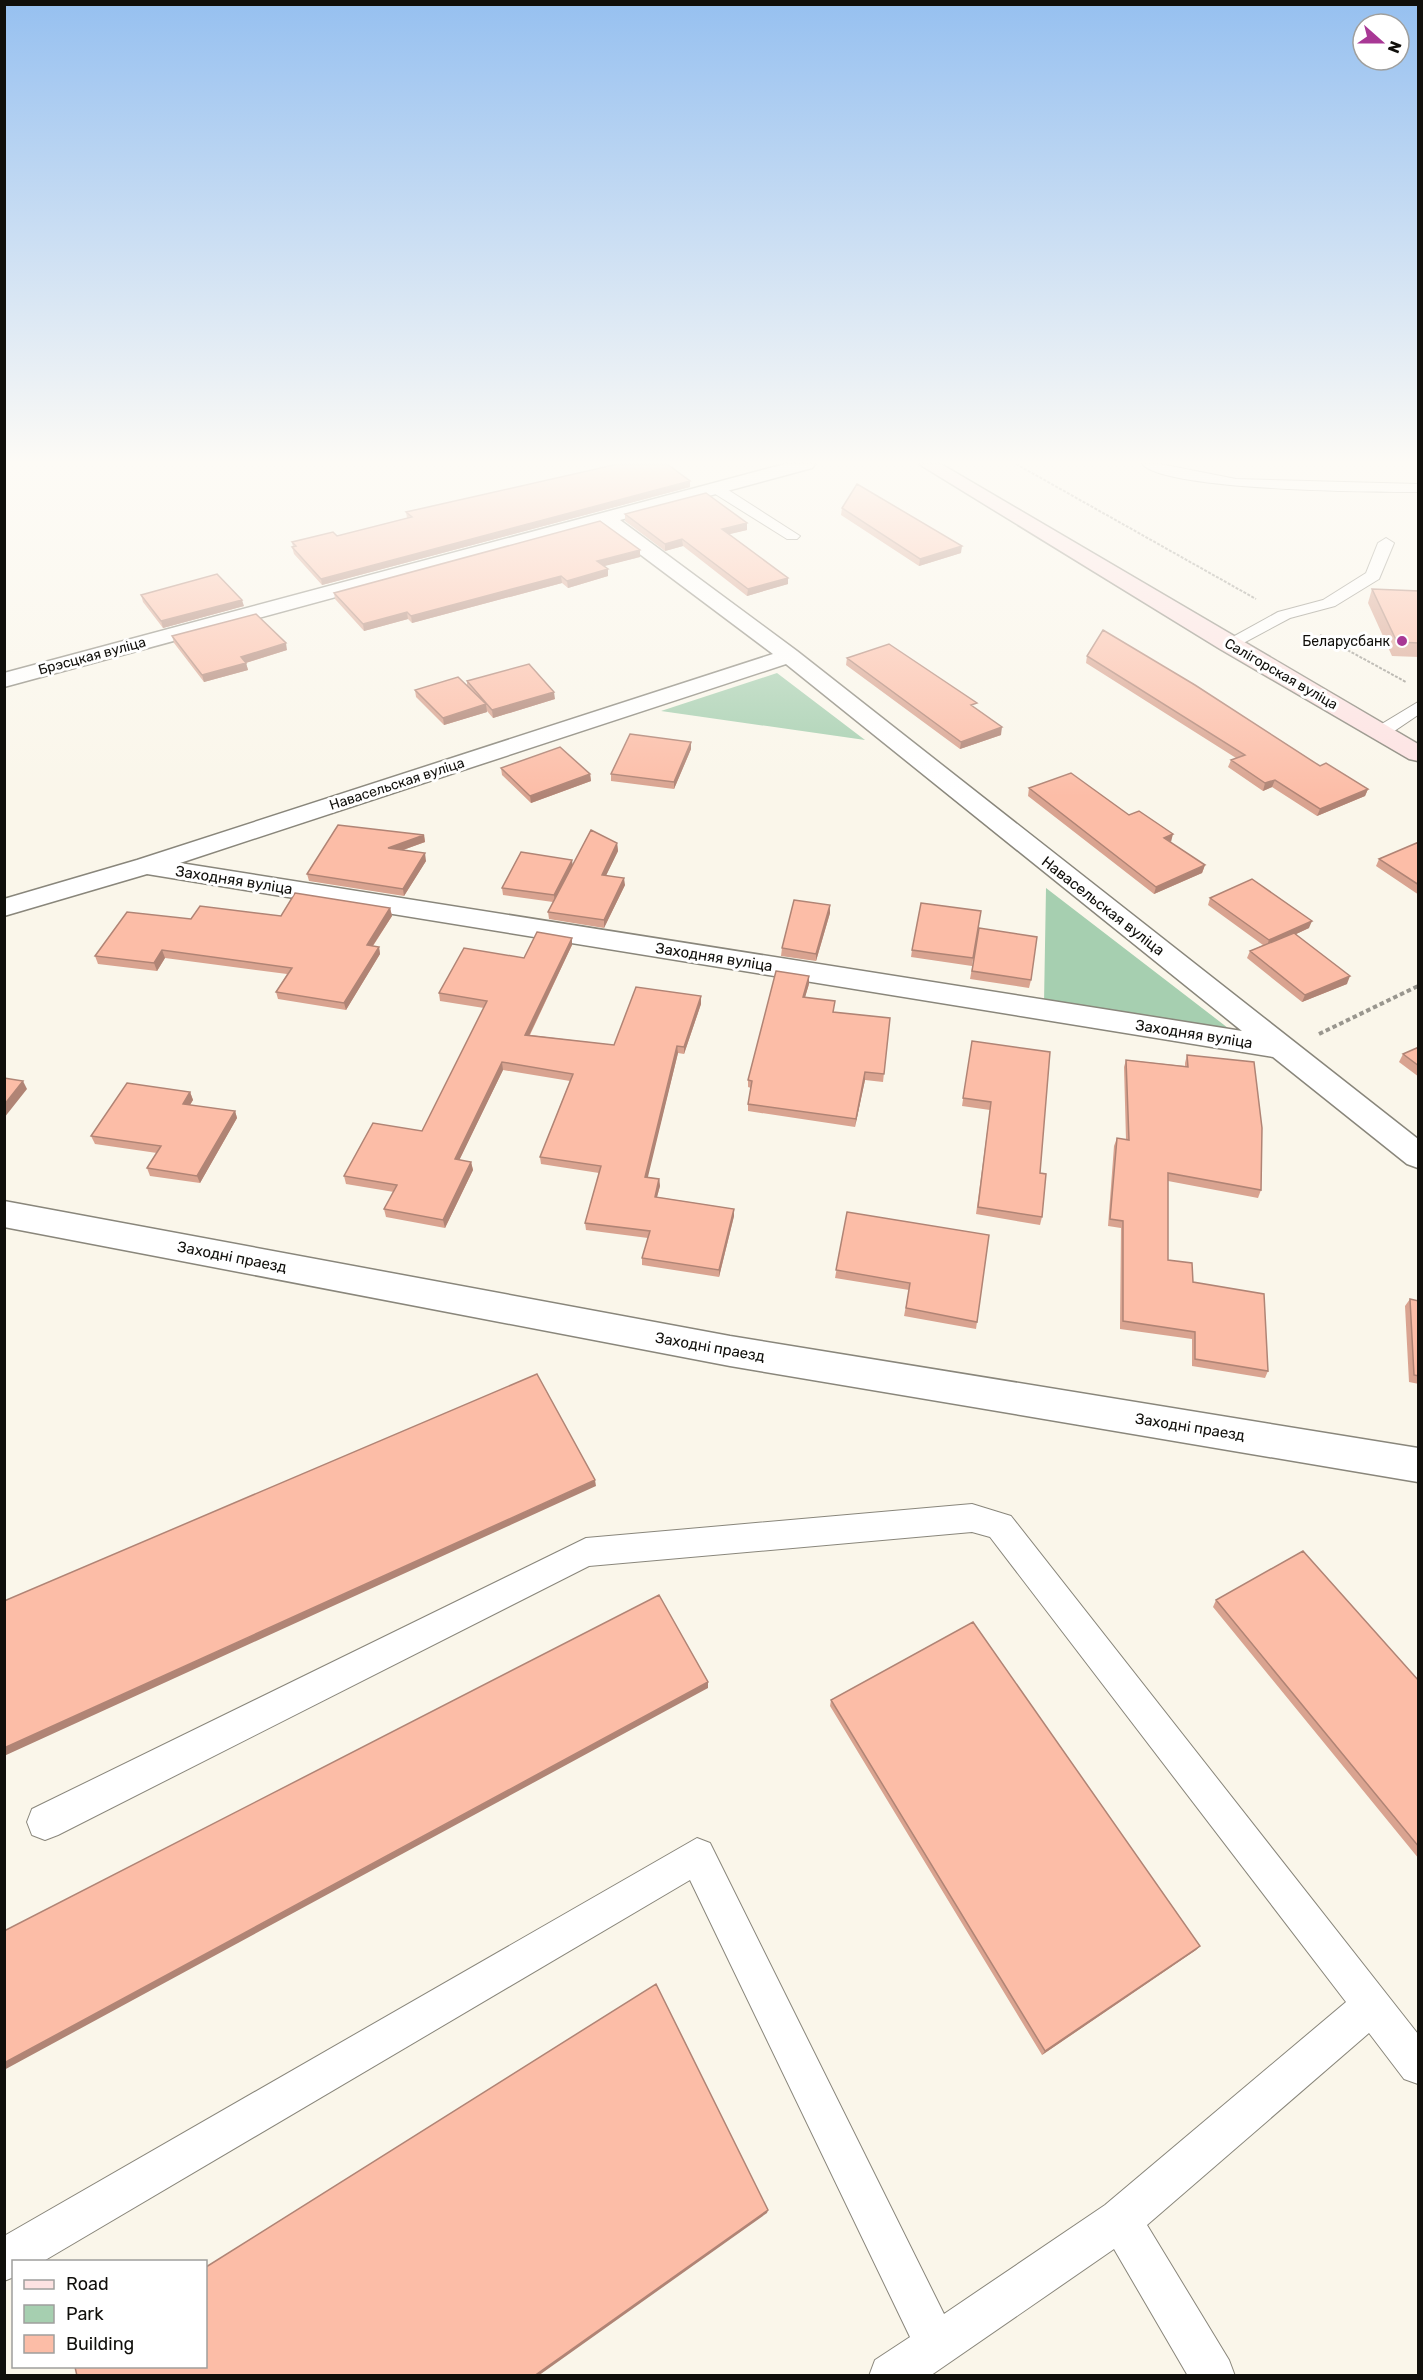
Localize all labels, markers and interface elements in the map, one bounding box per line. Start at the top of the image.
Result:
north arrow [1351,12,1411,72]
text: N [1384,38,1405,56]
street label: Брэсцкая вуліца [36,633,148,679]
place label: Беларусбанк [1302,633,1390,650]
marker: Беларусбанк [1395,634,1409,648]
street label: Салігорская вуліца [1221,635,1341,713]
street label: Навасельская вуліца [327,754,467,814]
street label: Навасельская вуліца [1038,852,1168,960]
street label: Заходняя вуліца [174,862,294,898]
street label: Заходняя вуліца [654,939,774,975]
street label: Заходняя вуліца [1134,1016,1254,1052]
street label: Заходні праезд [176,1238,288,1276]
street label: Заходні праезд [654,1329,766,1365]
street label: Заходні праезд [1134,1409,1246,1445]
legend [12,2260,207,2368]
text: Road [66,2273,109,2295]
text: Park [66,2303,104,2325]
text: Building [66,2333,134,2355]

